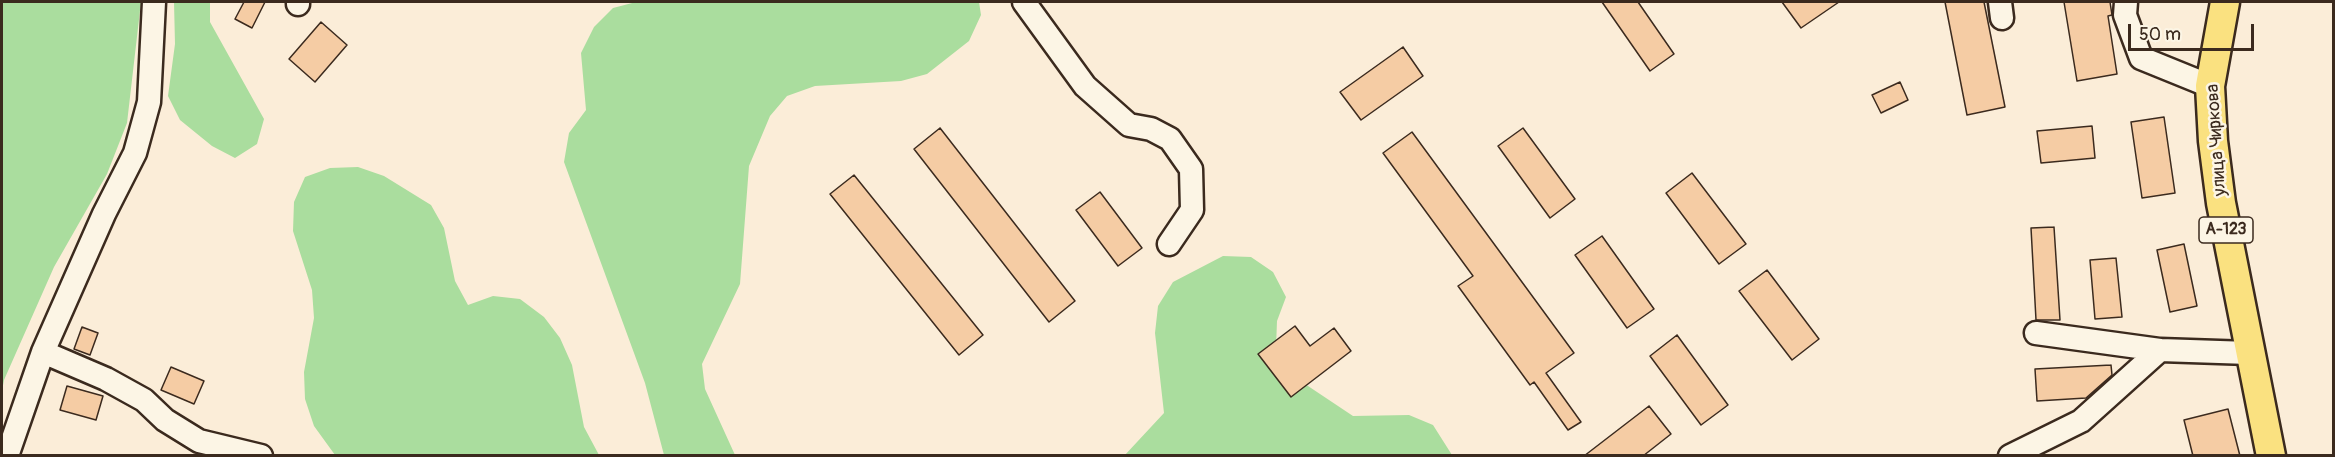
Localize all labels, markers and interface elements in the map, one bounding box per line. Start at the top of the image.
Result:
scale bar [2131,12,2257,50]
text: 50 m [2139,23,2181,46]
street label: улица Чиркова [2202,83,2232,197]
road number: А-123 [2199,217,2253,243]

